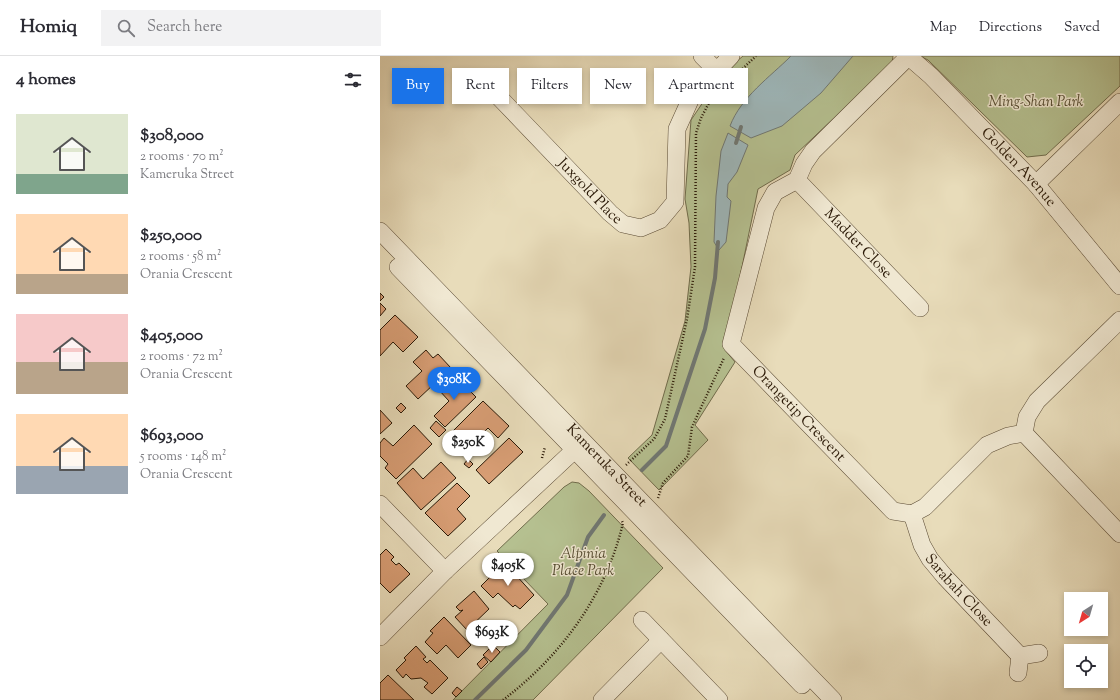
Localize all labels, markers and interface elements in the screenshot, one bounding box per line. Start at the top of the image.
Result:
search box [101,10,381,46]
text: Homiq [20,14,77,41]
icon: search [115,17,137,39]
text: Search here [147,17,222,38]
text: Map [930,18,957,38]
text: Directions [979,18,1042,38]
text: Saved [1064,18,1100,38]
text: 4 homes [16,68,76,92]
chip: Buy [392,68,444,104]
chip: Rent [452,68,509,104]
chip: Filters [517,68,582,104]
chip: New [590,68,646,104]
chip: Apartment [654,68,748,104]
icon: filters [342,69,364,91]
park label: Ming-Shan Park [989,92,1084,113]
street label: Golden Avenue [976,123,1061,211]
text: $308,000 [140,124,204,148]
icon: home [48,130,96,178]
text: 2 rooms · 70 m² [140,148,224,166]
street label: Juxgold Place [552,153,627,230]
text: Kameruka Street [140,166,234,184]
street label: Madder Close [819,204,897,283]
text: $250,000 [140,224,202,248]
icon: home [48,230,96,278]
text: 2 rooms · 58 m² [140,248,221,266]
text: Orania Crescent [140,266,232,284]
text: $405,000 [140,324,203,348]
icon: home [48,330,96,378]
text: 2 rooms · 72 m² [140,348,223,366]
street label: Orangetip Crescent [747,361,851,467]
text: Orania Crescent [140,366,232,384]
pin: $308K [426,367,482,401]
text: $308K [437,371,471,389]
street label: Kameruka Street [561,419,652,512]
text: $693,000 [140,424,203,448]
icon: home [48,430,96,478]
pin: $250K [440,430,496,464]
text: $250K [451,434,485,452]
text: 5 rooms · 148 m² [140,448,226,466]
text: Orania Crescent [140,466,232,484]
park label: Alpinia Place Park [552,544,614,582]
street label: Sarabah Close [919,549,997,631]
pin: $405K [480,553,536,587]
text: $405K [491,557,525,575]
north arrow [1064,592,1108,636]
map controls [1064,592,1108,688]
pin: $693K [464,620,520,654]
text: $693K [475,624,509,642]
button: locate [1064,644,1108,688]

